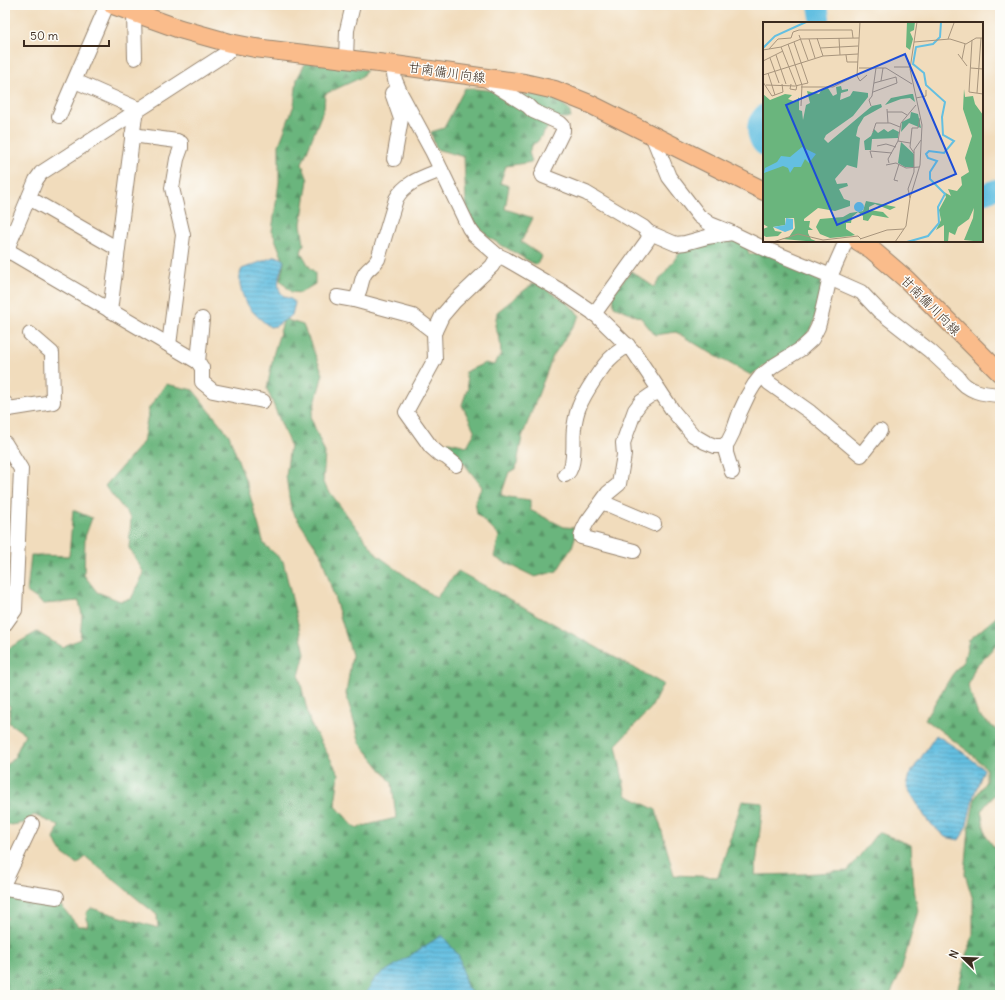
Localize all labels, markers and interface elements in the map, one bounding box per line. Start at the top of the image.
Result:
scale bar [24,22,109,48]
inset map [763,22,983,242]
text: 50 m [30,28,59,43]
street label: 甘南備川向線 [407,59,488,86]
street label: 甘南備川向線 [897,272,965,340]
north arrow [943,938,983,978]
text: N [946,948,962,960]

